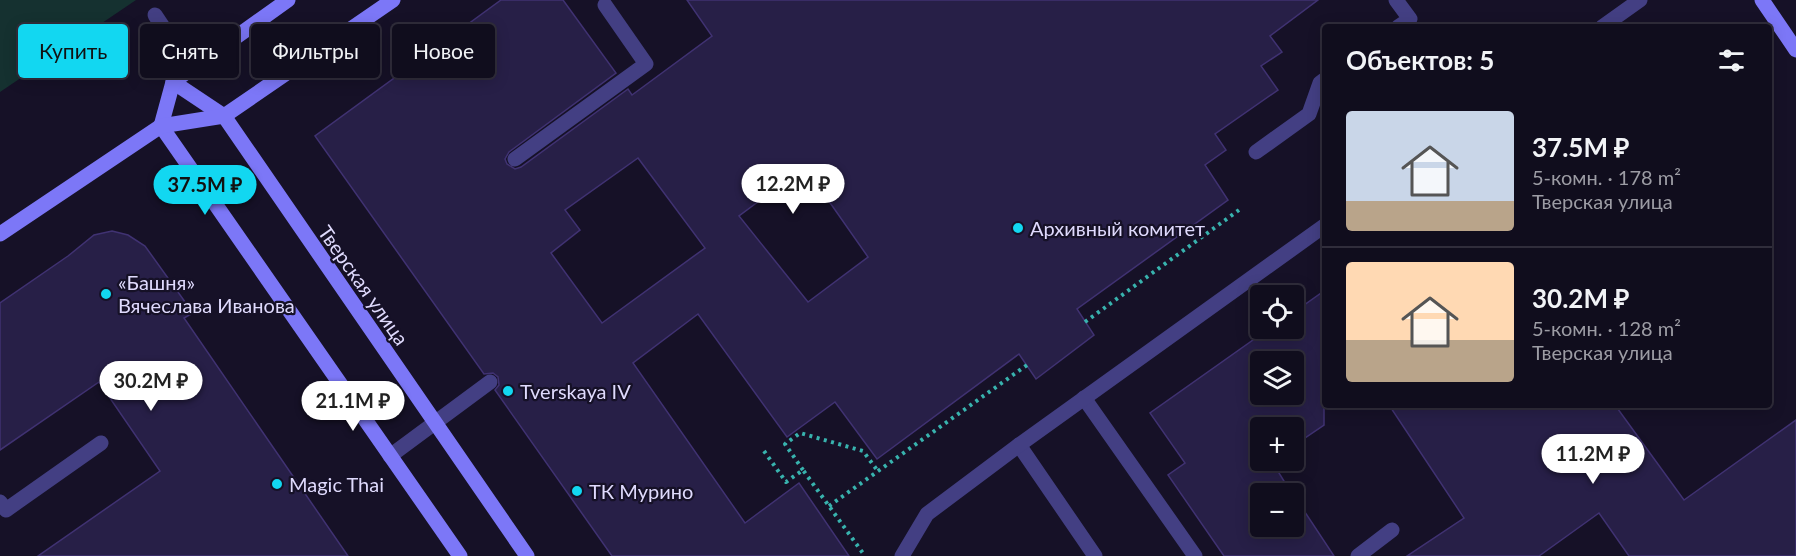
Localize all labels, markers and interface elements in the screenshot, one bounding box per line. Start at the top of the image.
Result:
chip: Купить [18,24,128,78]
chip: Снять [140,24,239,78]
chip: Фильтры [251,24,380,78]
chip: Новое [392,24,495,78]
text: Объектов: 5 [1346,44,1494,76]
icon: filters [1715,44,1748,77]
text: 37.5M ₽ [1532,131,1629,163]
icon: home [1394,135,1466,207]
pin: 12.2M ₽ [738,164,848,215]
pin: 37.5M ₽ [150,165,260,216]
text: 5-комн. · 178 m² [1532,165,1681,189]
text: 12.2M ₽ [756,171,830,195]
text: 37.5M ₽ [168,172,242,196]
text: Тверская улица [1532,189,1673,213]
place label: Архивный комитет [1030,216,1205,240]
street label: Тверская улица [314,220,414,350]
marker: Архивный комитет [1011,221,1025,235]
place label: «Башня» Вячеслава Иванова [118,270,295,317]
text: 30.2M ₽ [1532,282,1629,314]
map controls [1250,285,1304,537]
button: locate [1250,285,1304,339]
icon: home [1394,286,1466,358]
marker: «Башня» Вячеслава Иванова [99,287,113,301]
text: 5-комн. · 128 m² [1532,316,1681,340]
text: Тверская улица [1532,340,1673,364]
button: layers [1250,351,1304,405]
pin: 30.2M ₽ [96,361,206,412]
text: 30.2M ₽ [114,368,188,392]
place label: Tverskaya IV [520,379,631,403]
pin: 21.1M ₽ [298,381,408,432]
marker: Tverskaya IV [501,384,515,398]
text: 21.1M ₽ [316,388,390,412]
button: + [1250,417,1304,471]
pin: 11.2M ₽ [1538,434,1648,485]
text: 11.2M ₽ [1556,441,1630,465]
place label: Magic Thai [289,472,384,496]
marker: Magic Thai [270,477,284,491]
place label: ТК Мурино [589,479,693,503]
button: − [1250,483,1304,537]
marker: ТК Мурино [570,484,584,498]

